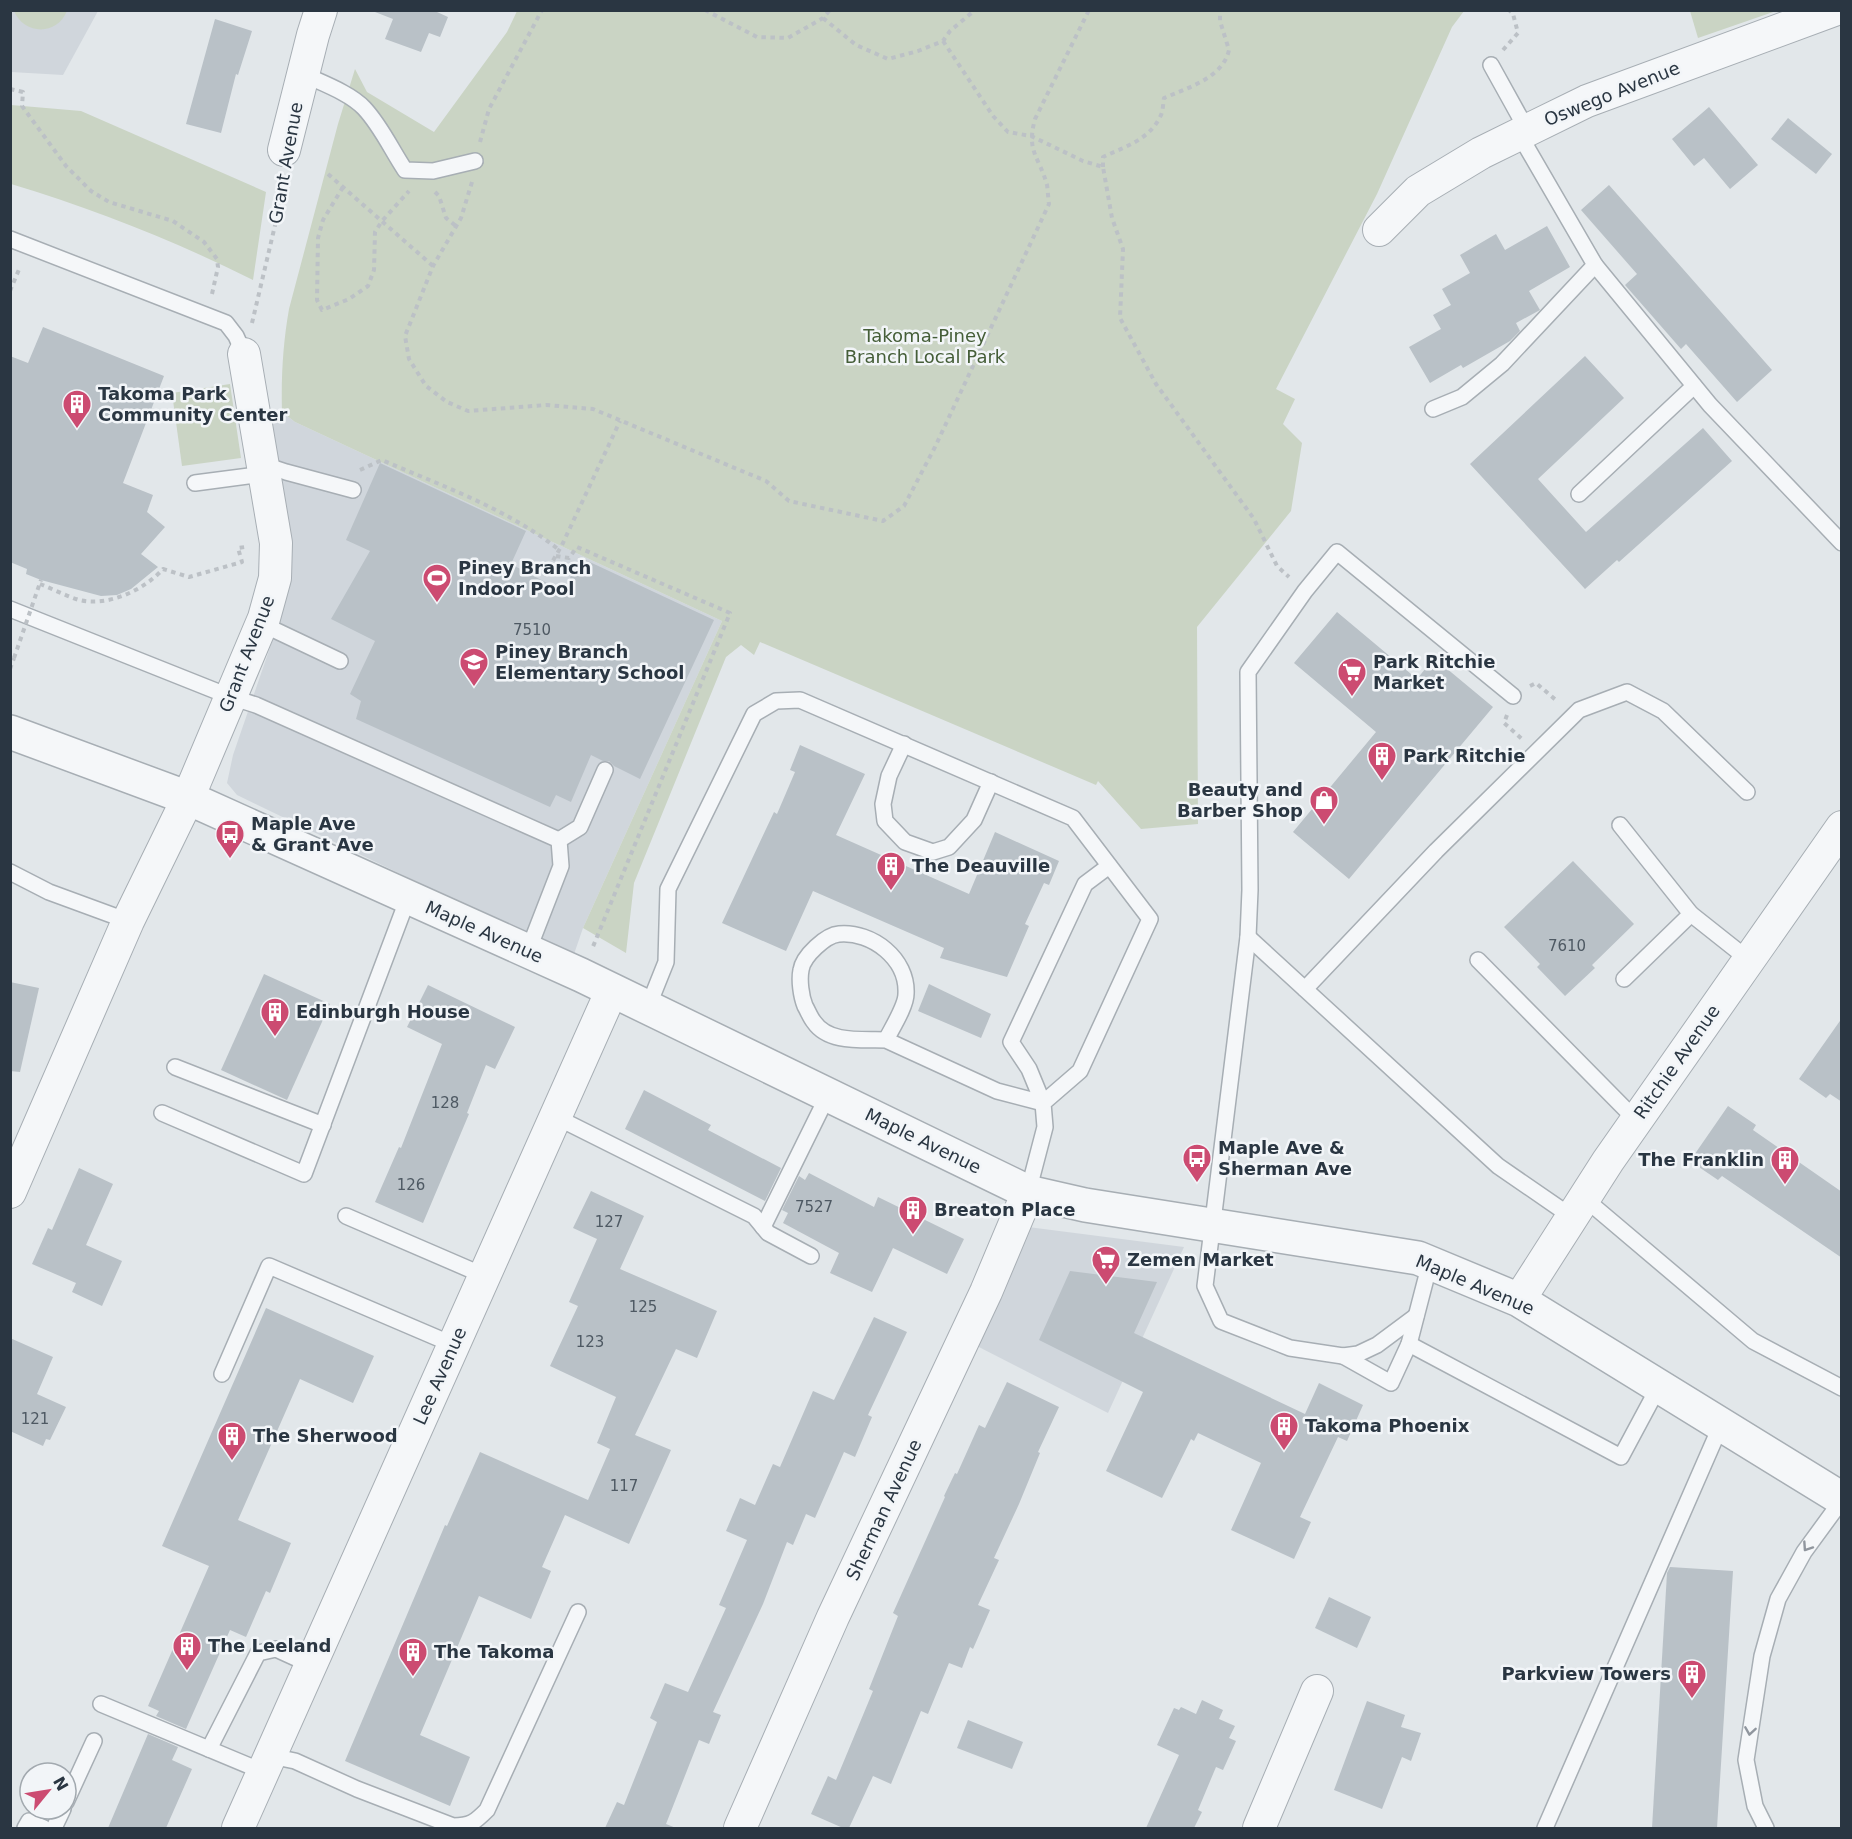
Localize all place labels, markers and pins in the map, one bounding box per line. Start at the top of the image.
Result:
place label: Takoma Park Community Center [98,383,288,425]
building icon: Takoma Park Community Center [61,388,93,430]
place label: Piney Branch Indoor Pool [458,557,591,599]
sports icon: Piney Branch Indoor Pool [421,562,453,604]
place label: Piney Branch Elementary School [495,641,684,683]
school or university icon: Piney Branch Elementary School [458,646,490,688]
place label: Park Ritchie Market [1373,651,1495,693]
supermarket icon: Park Ritchie Market [1336,656,1368,698]
building icon: Park Ritchie [1366,740,1398,782]
place label: Park Ritchie [1403,745,1525,766]
place label: Beauty and Barber Shop [1177,779,1303,821]
shop icon: Beauty and Barber Shop [1308,784,1340,826]
place label: Maple Ave & Grant Ave [251,813,374,855]
bus stop icon: Maple Ave & Grant Ave [214,818,246,860]
building icon: The Deauville [875,850,907,892]
place label: The Deauville [912,855,1050,876]
building icon: Edinburgh House [259,996,291,1038]
place label: Edinburgh House [296,1001,470,1022]
place label: Maple Ave & Sherman Ave [1218,1137,1352,1179]
bus stop icon: Maple Ave & Sherman Ave [1181,1142,1213,1184]
building icon: The Franklin [1769,1144,1801,1186]
place label: The Franklin [1638,1149,1764,1170]
building icon: Breaton Place [897,1194,929,1236]
place label: Breaton Place [934,1199,1075,1220]
supermarket icon: Zemen Market [1090,1244,1122,1286]
place label: Zemen Market [1127,1249,1274,1270]
building icon: Takoma Phoenix [1268,1410,1300,1452]
place label: Takoma Phoenix [1305,1415,1470,1436]
building icon: The Sherwood [216,1420,248,1462]
place label: The Sherwood [253,1425,398,1446]
building icon: The Leeland [171,1630,203,1672]
place label: The Leeland [208,1635,331,1656]
building icon: The Takoma [397,1636,429,1678]
place label: The Takoma [434,1641,554,1662]
building icon: Parkview Towers [1676,1658,1708,1700]
place label: Parkview Towers [1502,1663,1671,1684]

